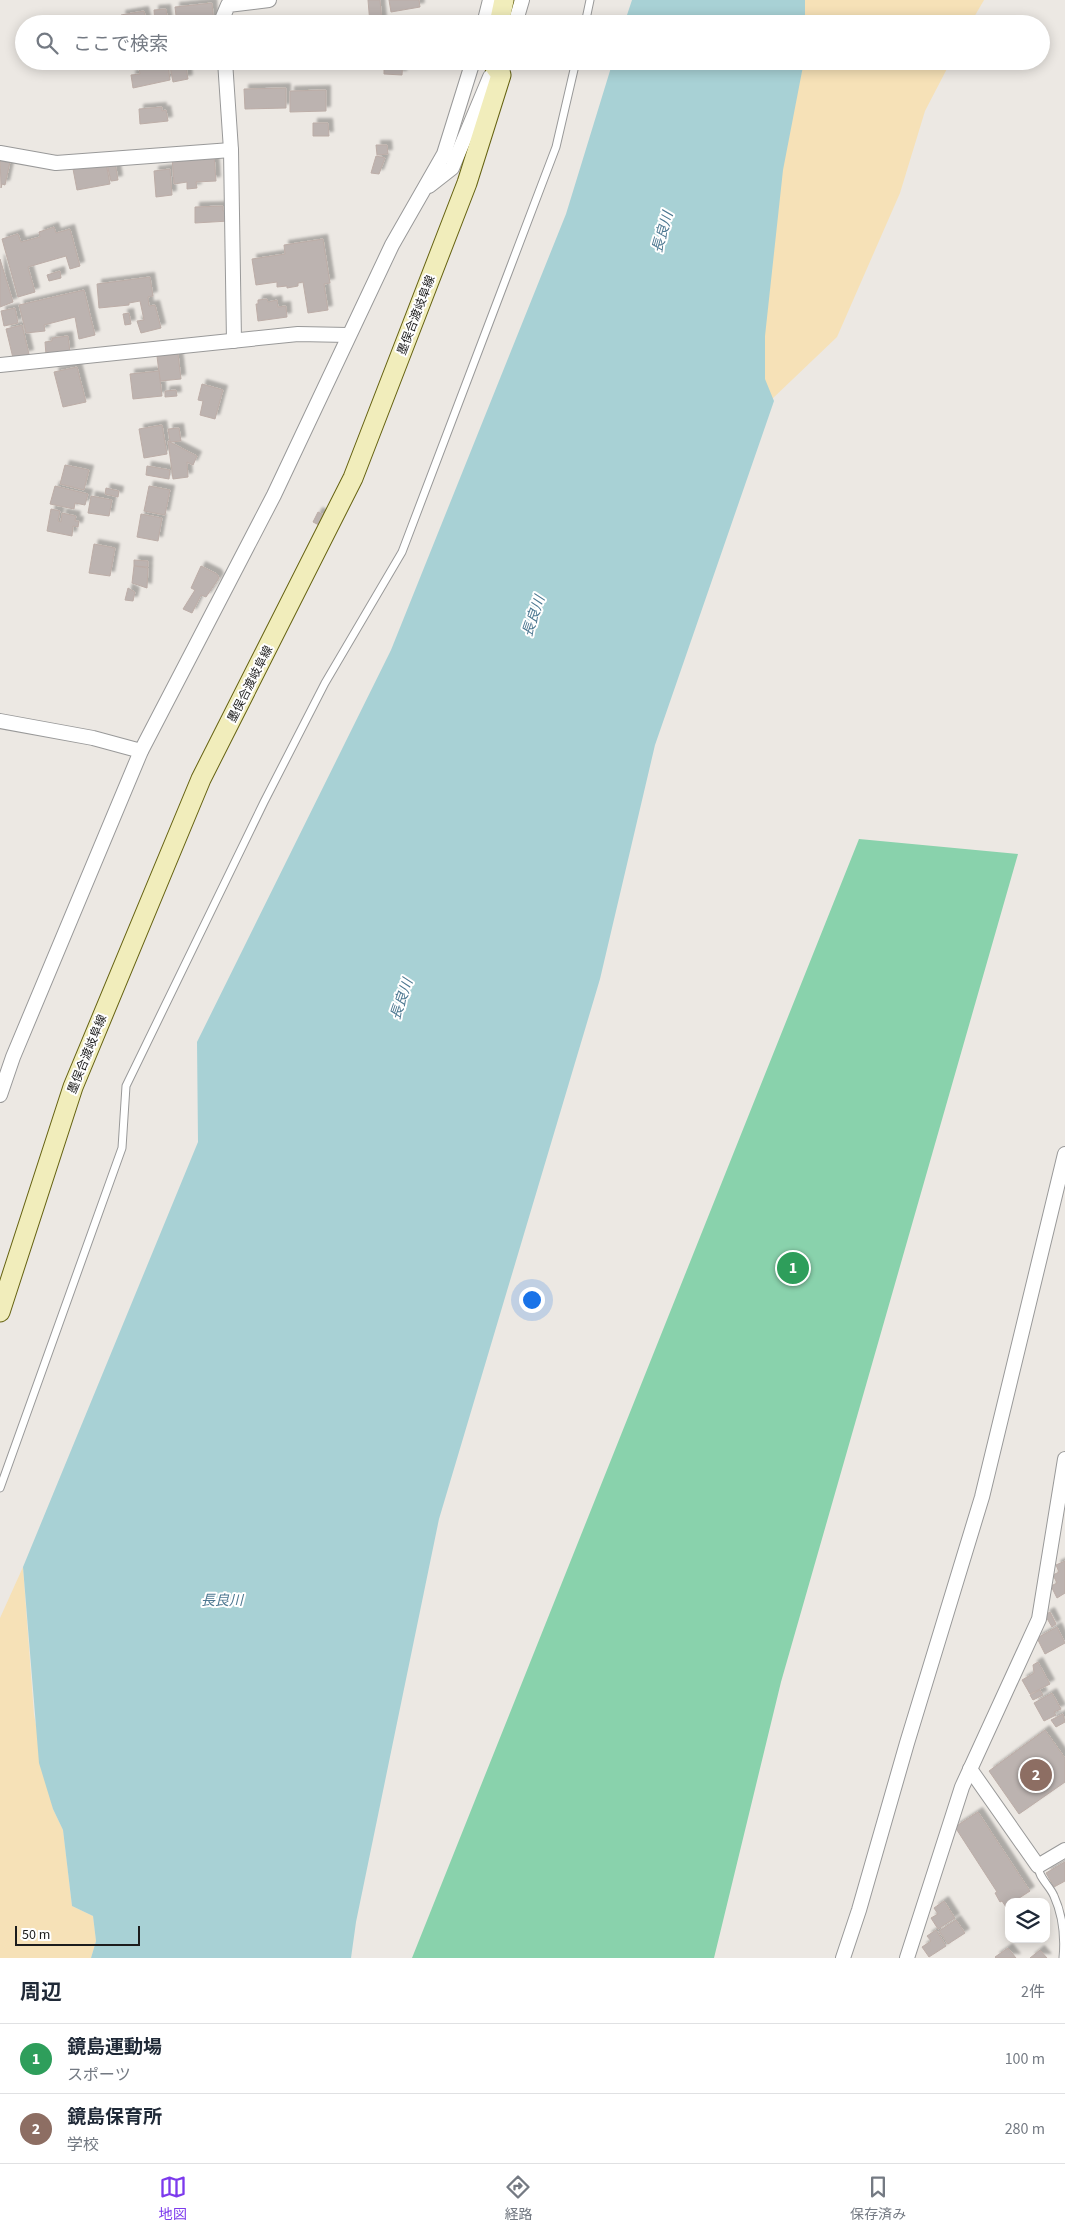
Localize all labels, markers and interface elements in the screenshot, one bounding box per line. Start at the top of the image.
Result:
search box [15,15,1050,70]
icon: search [33,29,61,57]
text: ここで検索 [73,31,168,58]
water label: 長良川 [648,207,679,255]
street label: 墨俣合渡岐阜線 [393,273,439,357]
water label: 長良川 [518,591,551,639]
street label: 墨俣合渡岐阜線 [224,643,277,726]
water label: 長良川 [386,974,419,1022]
street label: 墨俣合渡岐阜線 [64,1012,111,1096]
pin: 1 [777,1249,809,1287]
your location [519,1287,545,1313]
water label: 長良川 [201,1591,245,1611]
pin: 2 [1020,1756,1052,1794]
map controls [1005,1898,1050,1943]
button: layers [1005,1898,1050,1943]
scale bar [15,1923,140,1946]
text: 50 m [22,1925,50,1945]
text: 周辺 [20,1977,62,2007]
text: 2件 [1021,1981,1045,2003]
text: 鏡島運動場 [67,2034,162,2061]
text: 1 [32,2048,40,2070]
text: 100 m [1005,2048,1045,2070]
text: スポーツ [67,2064,131,2086]
text: 鏡島保育所 [67,2104,162,2131]
text: 2 [32,2118,40,2140]
text: 280 m [1005,2118,1045,2140]
text: 学校 [67,2134,99,2156]
tab: 地図 [159,2173,187,2225]
tab: 経路 [504,2173,532,2225]
tab: 保存済み [850,2173,906,2225]

